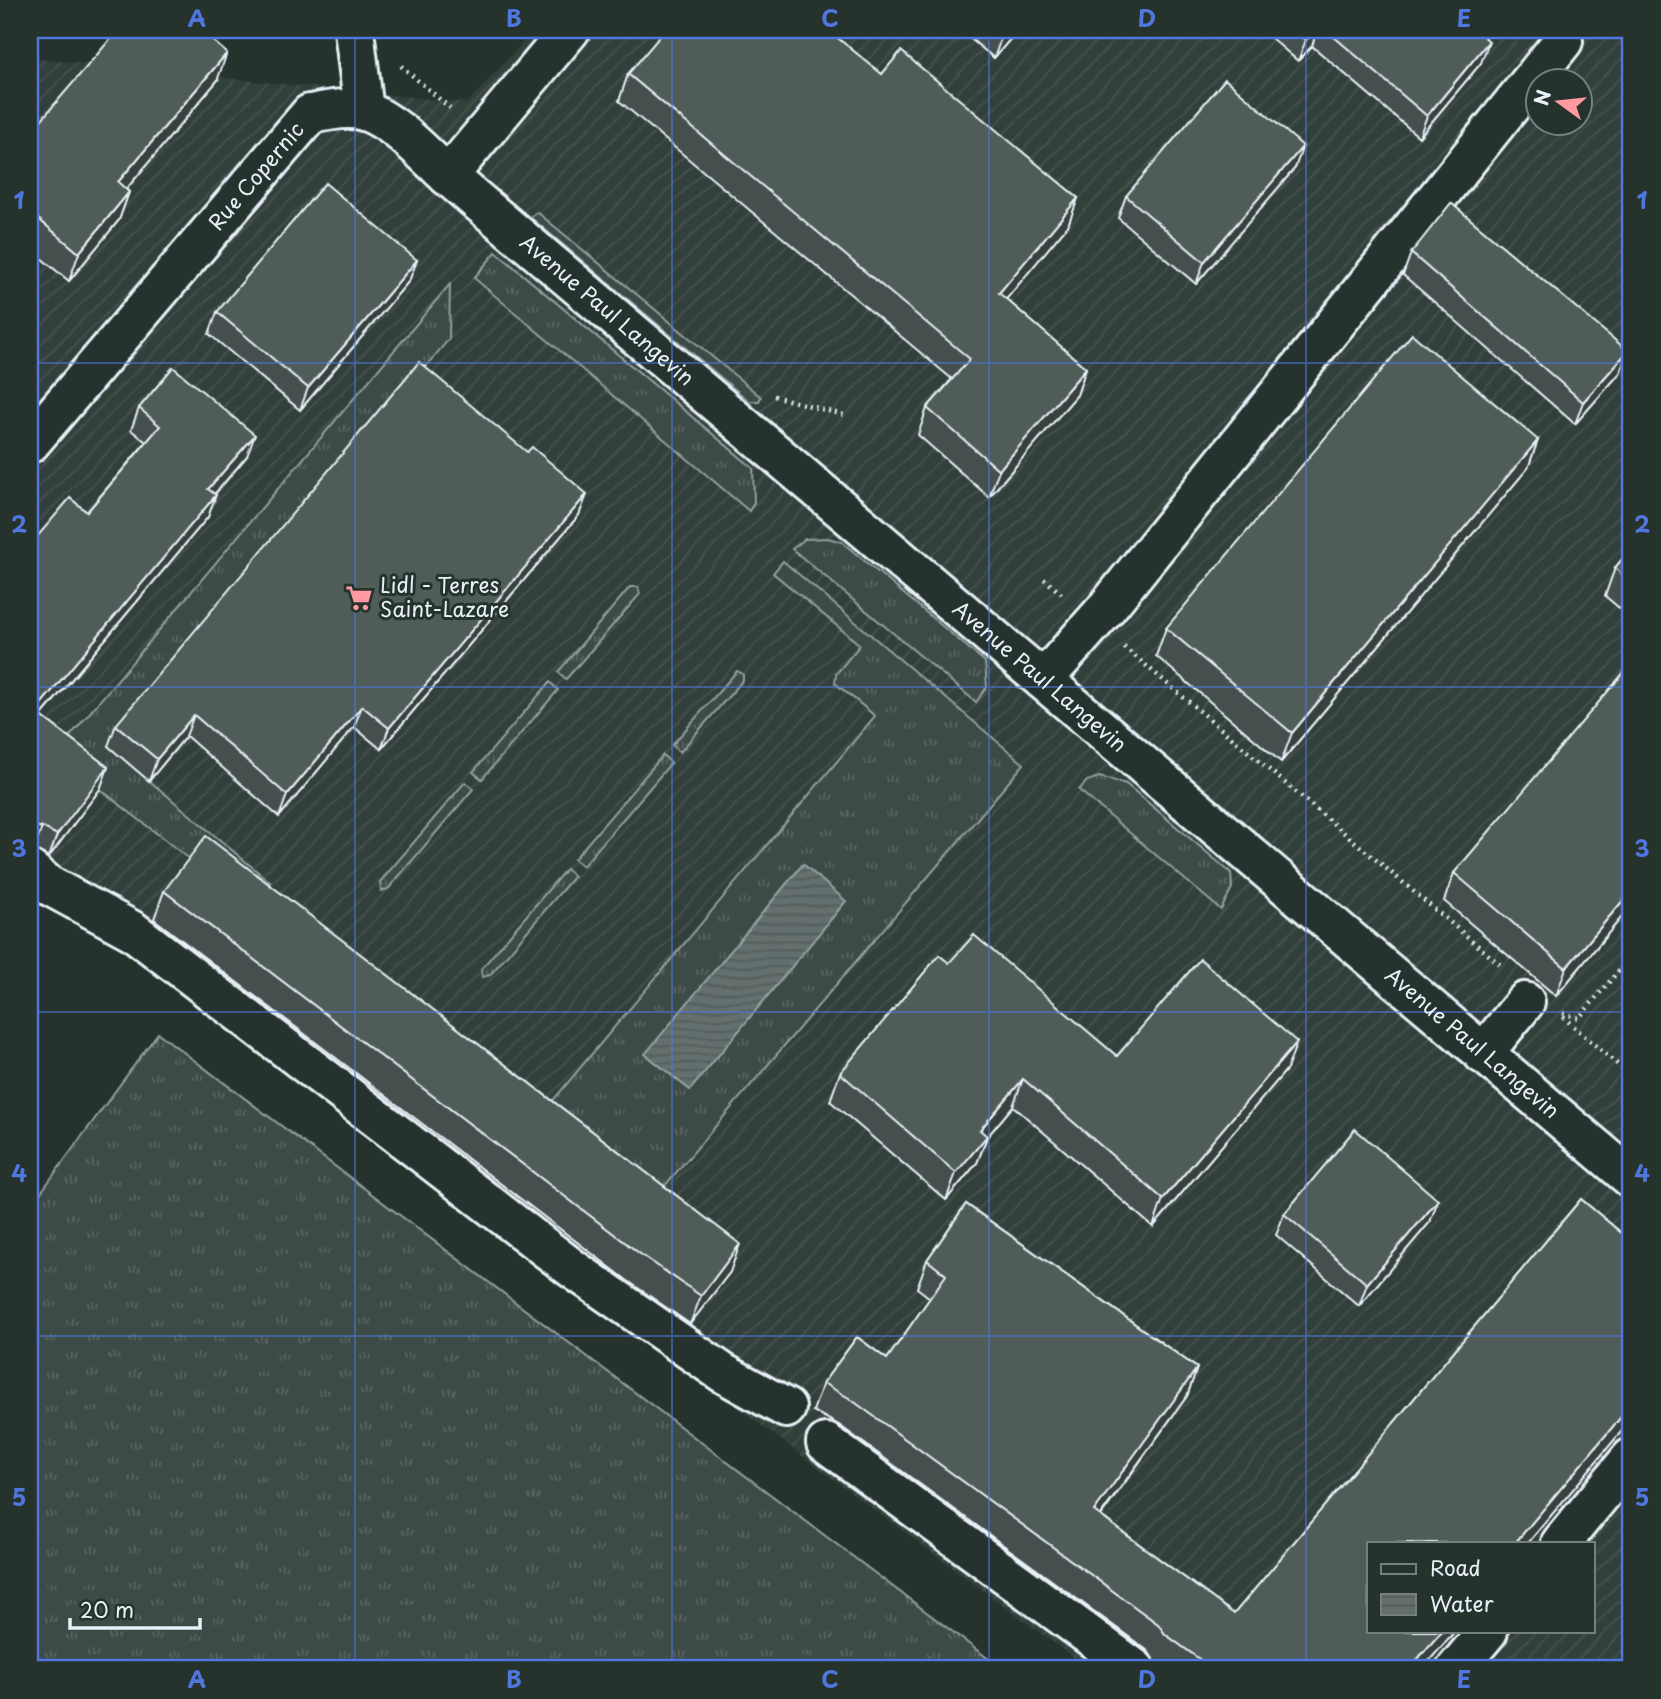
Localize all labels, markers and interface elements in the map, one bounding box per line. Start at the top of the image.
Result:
text: A [188,0,206,35]
text: B [506,0,522,35]
text: C [821,0,839,35]
text: D [1138,0,1156,35]
text: E [1457,0,1471,35]
north arrow [1524,66,1594,136]
text: N [1526,86,1557,108]
street label: Rue Copernic [200,114,311,236]
text: 1 [14,182,25,217]
text: 1 [1637,182,1648,217]
street label: Avenue Paul Langevin [514,226,702,392]
text: 2 [11,506,27,541]
text: 2 [1634,506,1650,541]
place label: Lidl - Terres Saint-Lazare [380,568,509,624]
supermarket icon: Lidl - Terres Saint-Lazare [344,583,374,613]
street label: Avenue Paul Langevin [946,592,1135,759]
text: 3 [11,830,27,865]
text: 3 [1634,830,1650,865]
street label: Avenue Paul Langevin [1379,959,1568,1125]
text: 4 [11,1155,27,1190]
text: 4 [1634,1155,1650,1190]
text: 5 [12,1479,26,1514]
text: 5 [1635,1479,1649,1514]
legend [1367,1542,1594,1632]
text: Road [1430,1551,1481,1583]
scale bar [70,1587,200,1631]
text: Water [1430,1587,1494,1619]
text: 20 m [80,1593,134,1625]
text: A [188,1661,206,1696]
text: B [506,1661,522,1696]
text: C [821,1661,839,1696]
text: D [1138,1661,1156,1696]
text: E [1457,1661,1471,1696]

